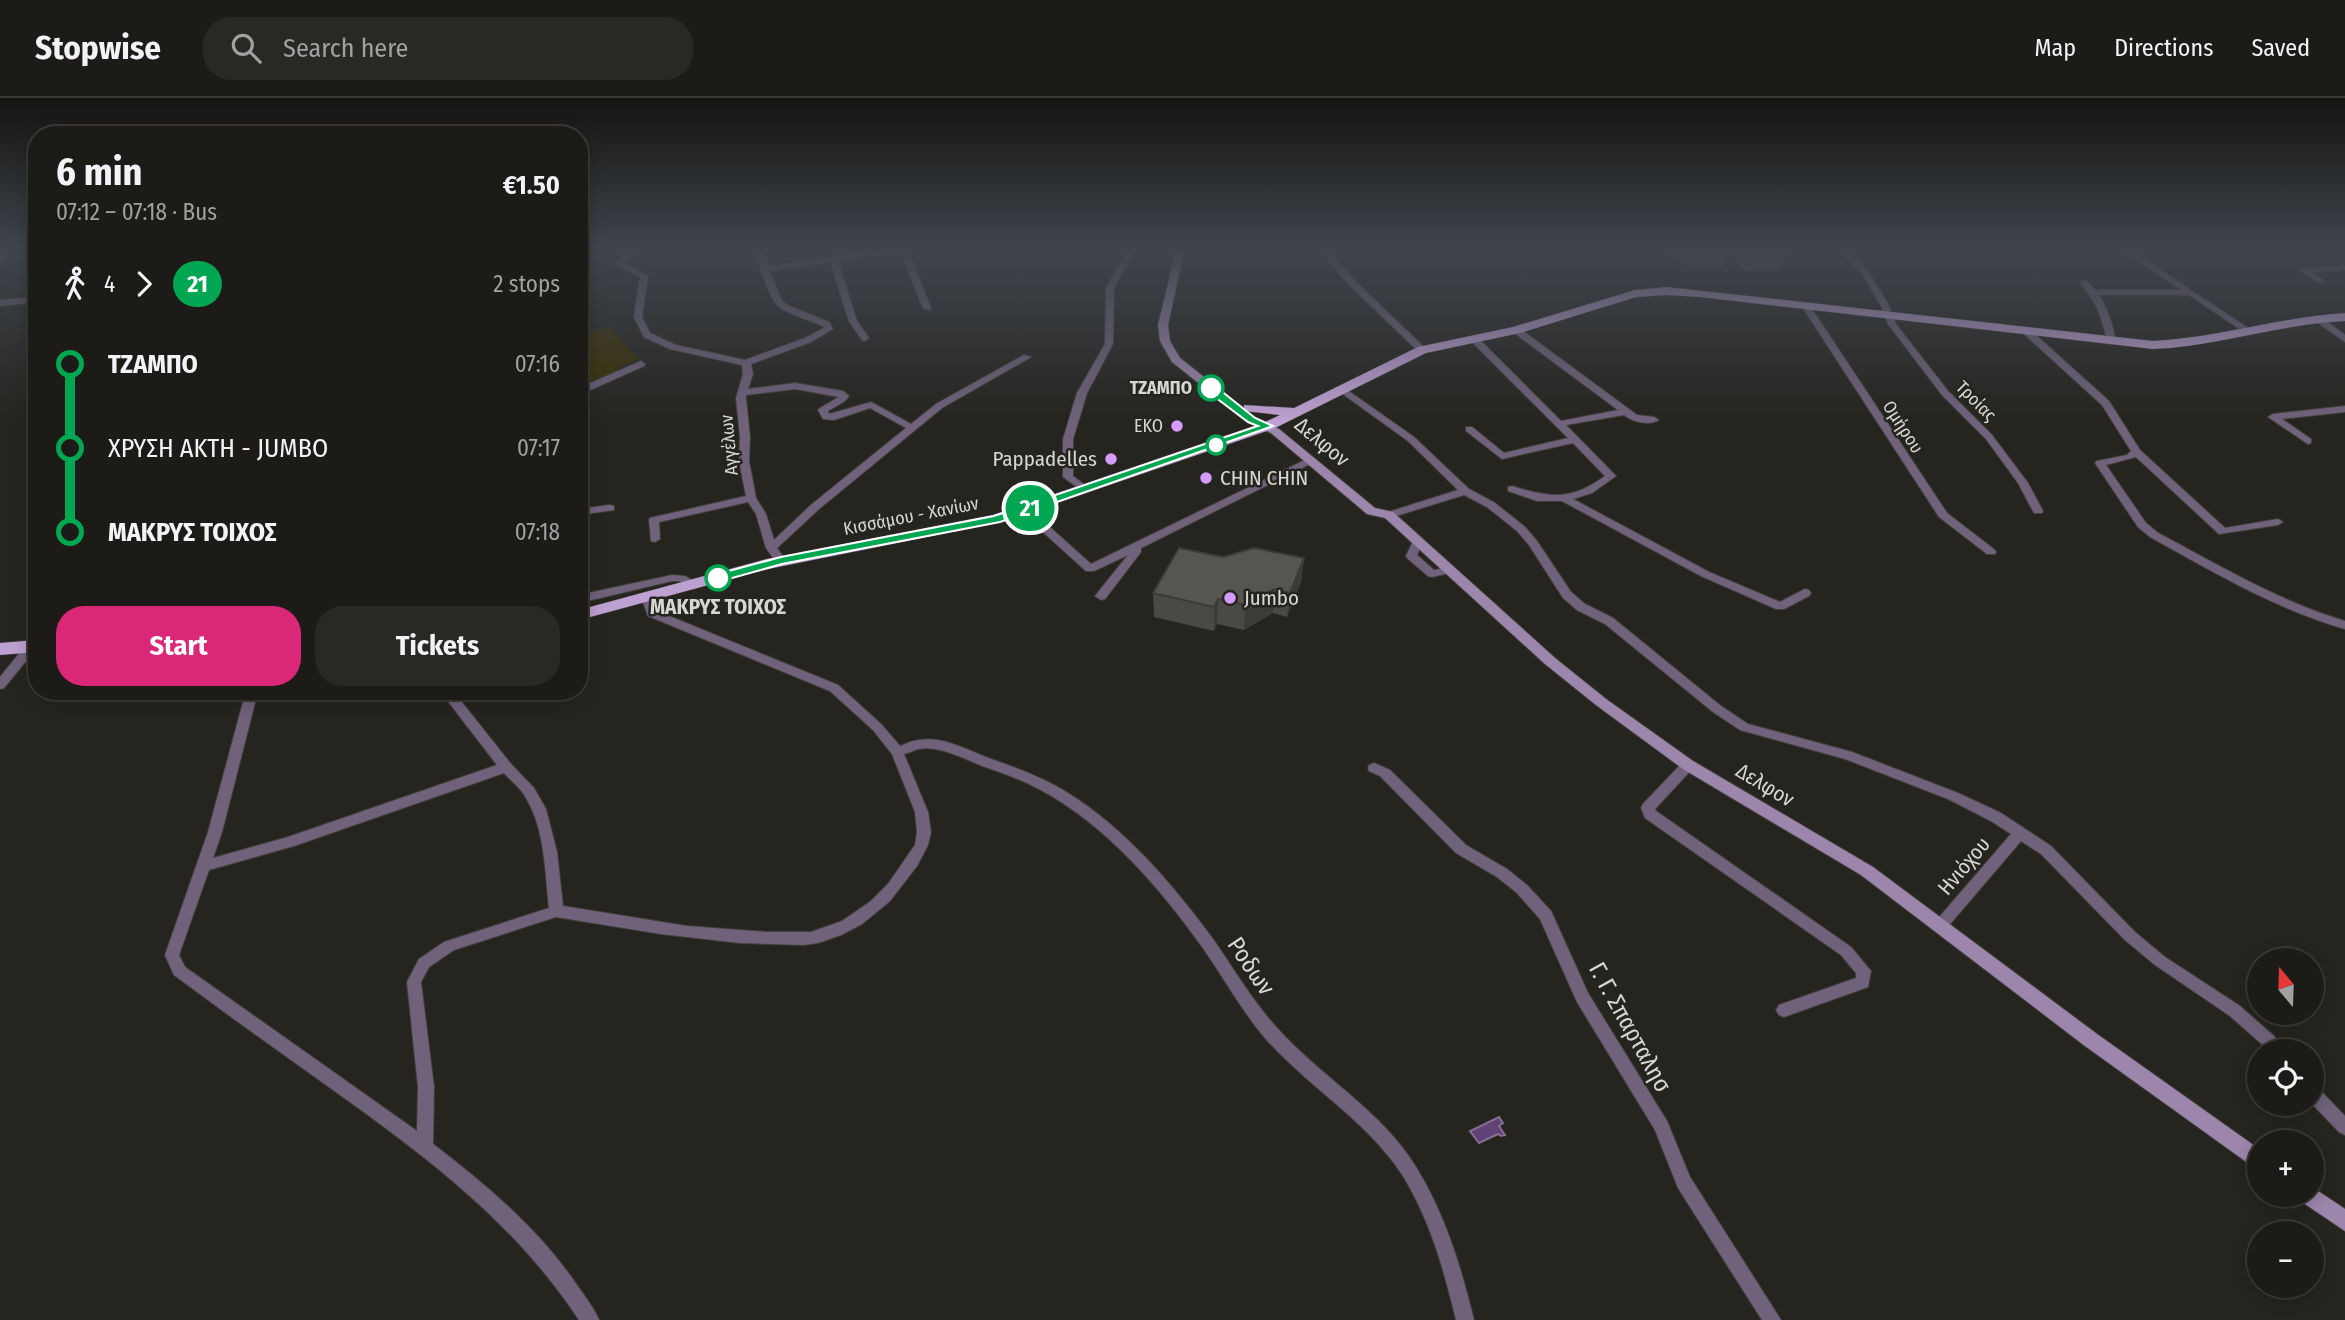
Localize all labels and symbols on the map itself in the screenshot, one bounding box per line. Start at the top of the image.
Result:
marker: ΤΖΑΜΠΟ [1198,375,1224,401]
street label: Τροίας [1951,376,2001,426]
place label: ΤΖΑΜΠΟ [1130,377,1192,399]
street label: Ομήρου [1878,396,1928,458]
street label: Δελφον [1289,412,1355,472]
street label: Αγγέλων [715,414,743,476]
place label: EKO [1134,415,1163,437]
marker: EKO [1169,418,1185,434]
unlabelled marker [1206,435,1226,455]
place label: Pappadelles [992,446,1097,472]
marker: Pappadelles [1103,451,1119,467]
place label: CHIN CHIN [1220,465,1308,491]
marker: CHIN CHIN [1198,470,1214,486]
line badge: 21 [998,485,1062,531]
street label: Κισσάμου - Χανίων [842,492,980,540]
marker: ΜΑΚΡΥΣ ΤΟΙΧΟΣ [705,565,731,591]
place label: Jumbo [1244,585,1299,611]
marker: Jumbo [1222,590,1238,606]
place label: ΜΑΚΡΥΣ ΤΟΙΧΟΣ [650,594,787,620]
street label: Δελφον [1731,758,1799,812]
street label: Ηνιόχου [1932,832,1996,900]
street label: Ροδων [1221,932,1281,1001]
north arrow [2247,948,2324,1026]
street label: Γ. Γ. Σπαρταλησ [1583,957,1677,1097]

